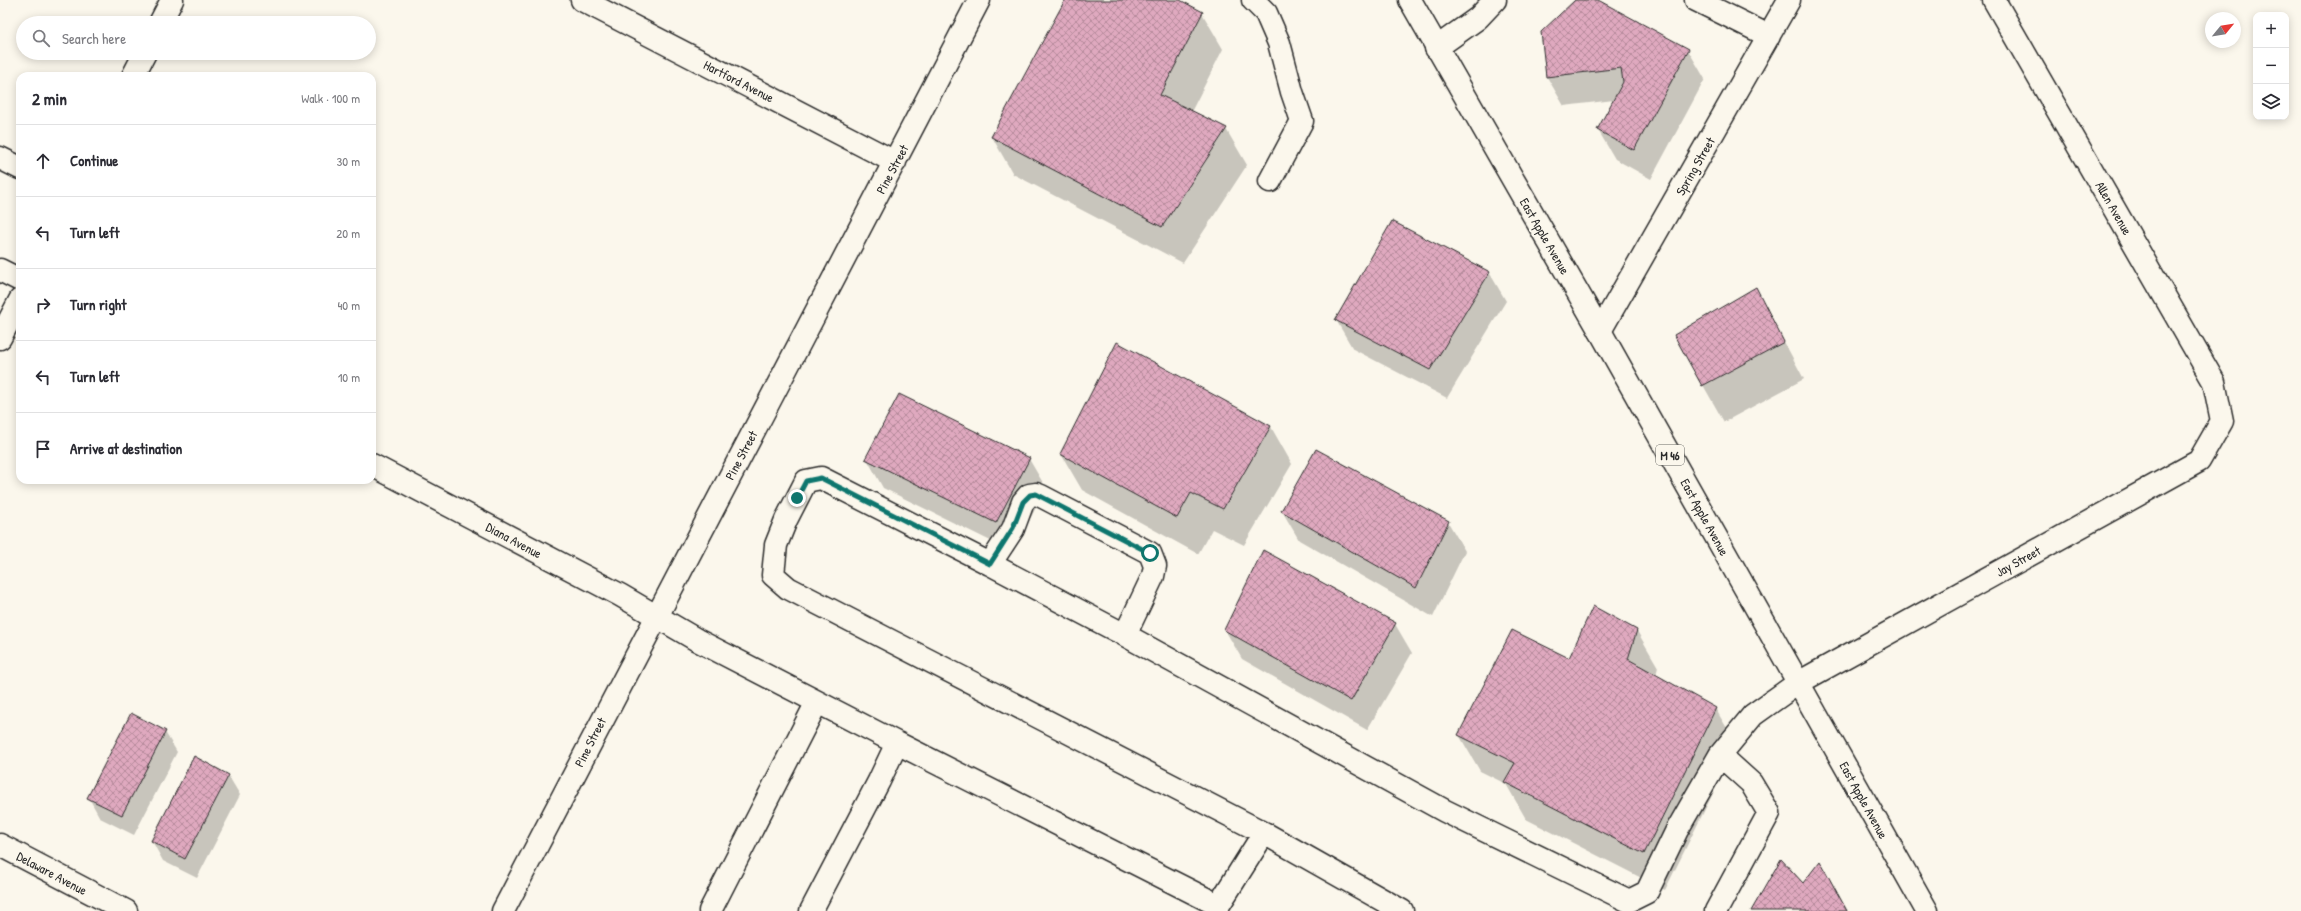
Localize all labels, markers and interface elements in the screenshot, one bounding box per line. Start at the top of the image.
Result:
north arrow [2205,12,2241,48]
map controls [2253,12,2289,120]
button: + [2253,12,2289,48]
search box [16,16,376,60]
icon: search [30,27,52,49]
text: Search here [62,28,126,49]
button: − [2253,48,2289,84]
street label: Hartford Avenue [701,56,777,106]
button: layers [2253,84,2289,120]
text: 2 min [32,87,67,110]
text: Walk · 100 m [301,89,360,107]
street label: Spring Street [1671,133,1719,198]
street label: Pine Street [871,141,913,197]
icon: ahead [32,150,54,172]
text: Continue [70,150,118,171]
text: 30 m [337,152,360,170]
street label: Allen Avenue [2091,178,2137,238]
street label: East Apple Avenue [1516,195,1574,277]
icon: left [32,222,54,244]
text: Turn left [70,222,120,243]
text: 20 m [336,224,360,242]
icon: right [32,294,54,316]
text: Turn right [70,294,126,315]
text: 40 m [337,296,360,314]
icon: left [32,366,54,388]
text: Turn left [70,366,120,387]
text: 10 m [338,368,360,386]
street label: Pine Street [720,427,762,483]
icon: arrive [32,438,54,460]
text: Arrive at destination [70,438,182,459]
road number: M 46 [1656,445,1684,465]
street label: East Apple Avenue [1676,475,1734,559]
route end [788,489,806,507]
street label: Diana Avenue [483,518,545,562]
street label: Jay Street [1992,541,2044,581]
route start [1141,544,1159,562]
street label: Pine Street [570,714,610,770]
street label: East Apple Avenue [1835,758,1893,842]
street label: Delaware Avenue [14,847,90,899]

